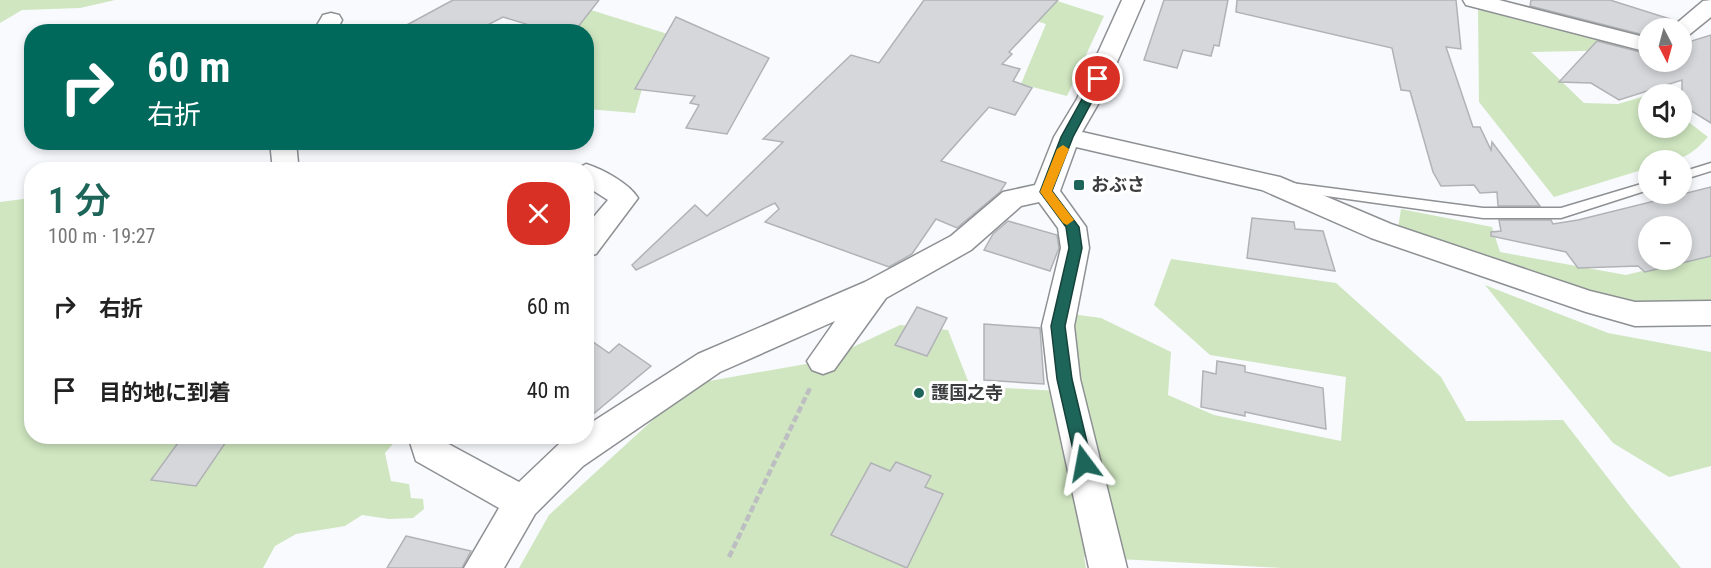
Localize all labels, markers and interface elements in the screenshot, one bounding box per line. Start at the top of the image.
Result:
north arrow [1638,18,1692,72]
map controls [1638,18,1692,270]
text: 60 m [147,43,230,92]
icon: right [48,48,126,126]
pin [1072,53,1123,104]
icon: arrive [1081,62,1114,95]
button: sound [1638,84,1692,138]
text: 右折 [147,99,201,131]
button: + [1638,150,1692,204]
place label: おぶさ [1091,174,1145,195]
marker: おぶさ [1072,178,1086,192]
text: 1 分 [48,180,110,222]
button: close [507,182,570,245]
button: − [1638,216,1692,270]
text: 100 m · 19:27 [48,224,155,248]
icon: right [48,290,81,323]
text: 60 m [527,294,570,319]
text: 右折 [99,296,143,321]
icon: arrive [48,374,81,407]
text: 40 m [527,378,570,403]
text: 目的地に到着 [99,380,231,405]
place label: 護国之寺 [931,382,1003,403]
marker: 護国之寺 [912,386,926,400]
position arrow [1052,431,1116,495]

